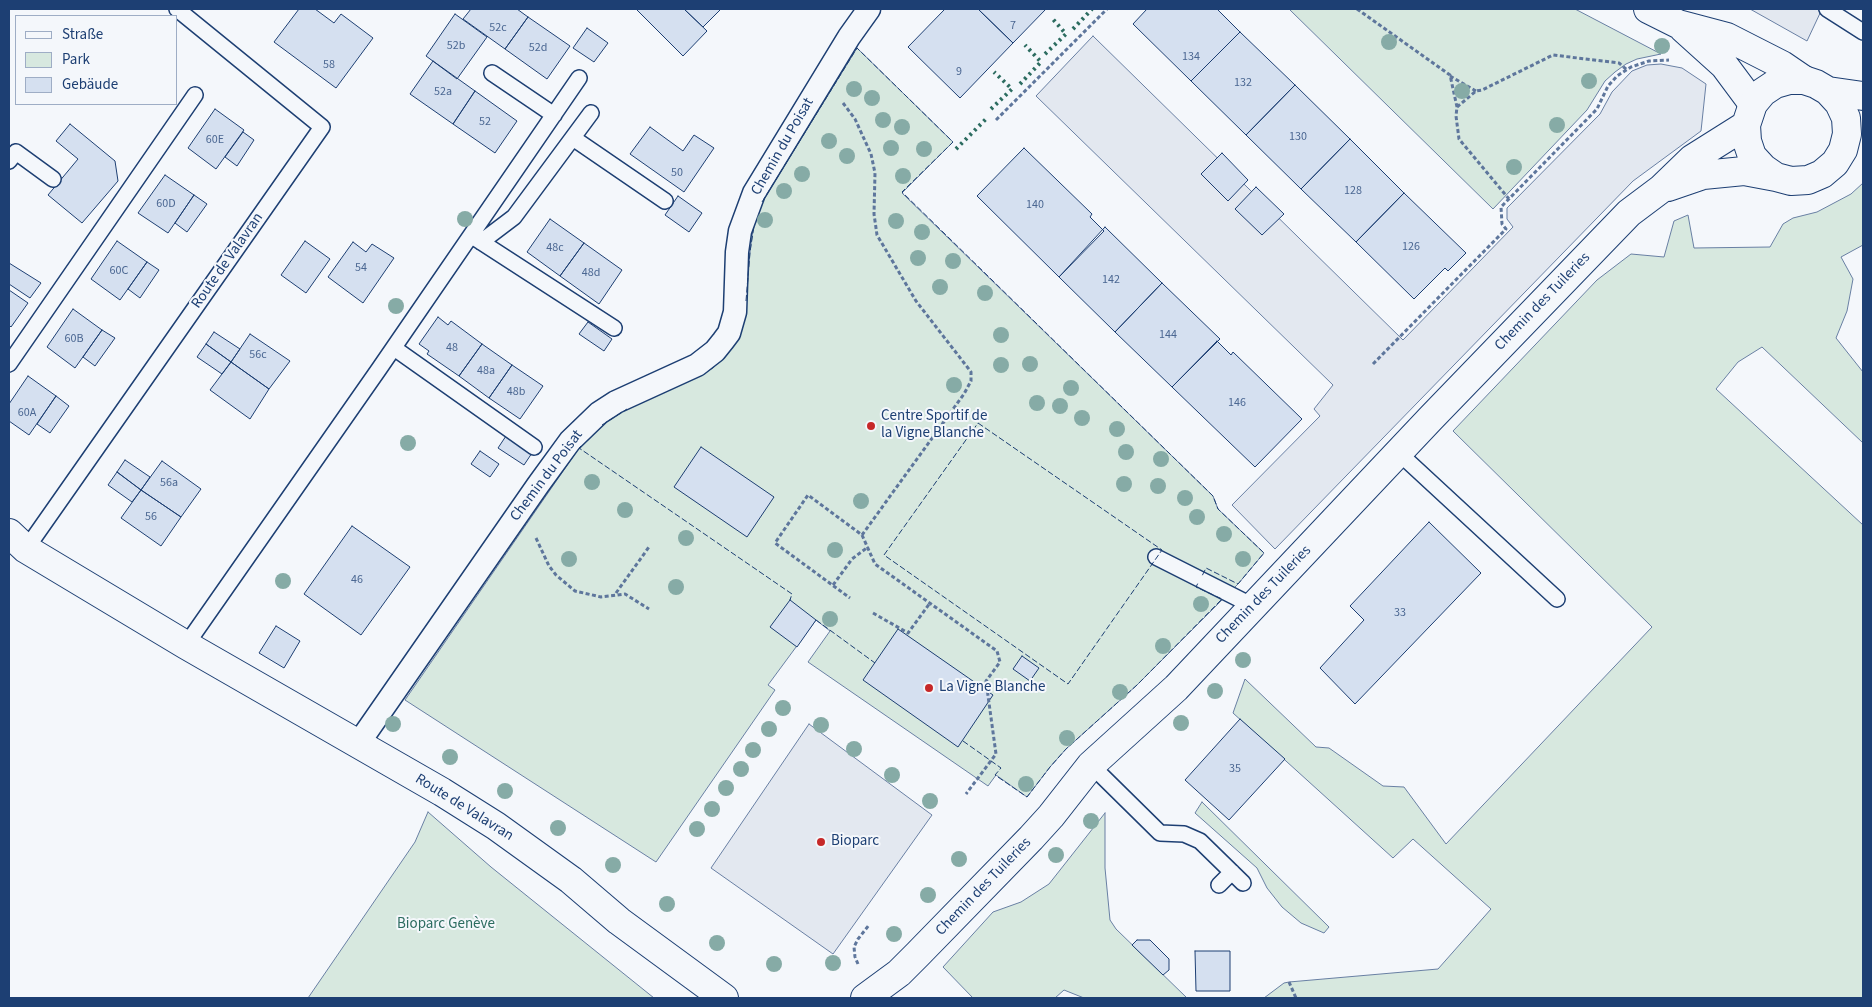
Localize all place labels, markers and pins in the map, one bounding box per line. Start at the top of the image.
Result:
place label: Centre Sportif de la Vigne Blanche [881,408,987,443]
marker: Centre Sportif de la Vigne Blanche [865,420,877,432]
place label: La Vigne Blanche [939,679,1045,697]
marker: La Vigne Blanche [923,682,935,694]
place label: Bioparc [831,833,879,851]
marker: Bioparc [815,836,827,848]

